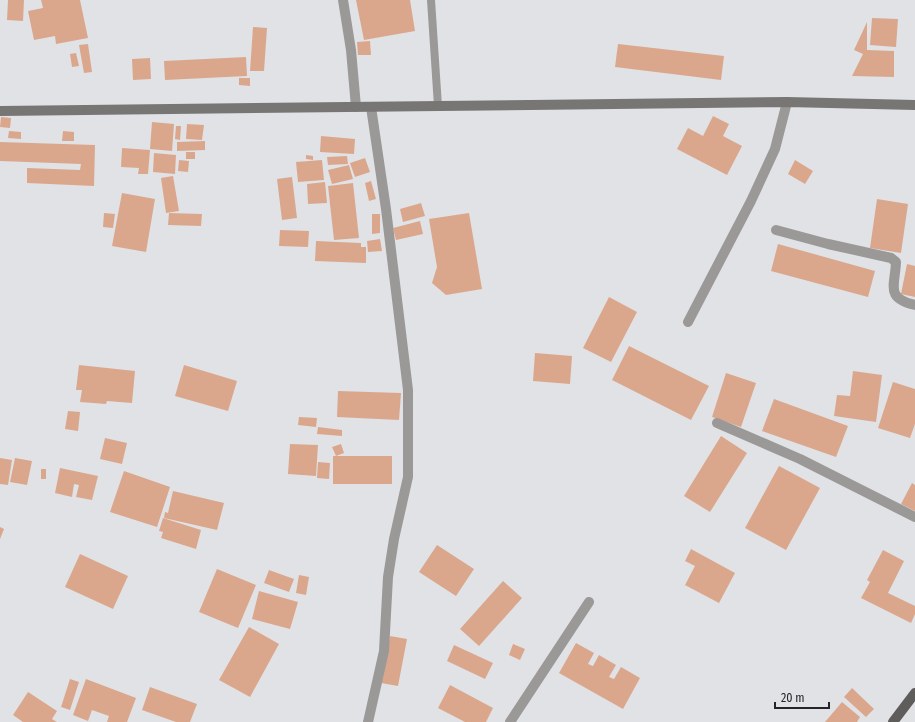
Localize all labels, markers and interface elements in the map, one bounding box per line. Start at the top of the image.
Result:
scale bar [775,684,829,710]
text: 20 m [781,691,805,705]

